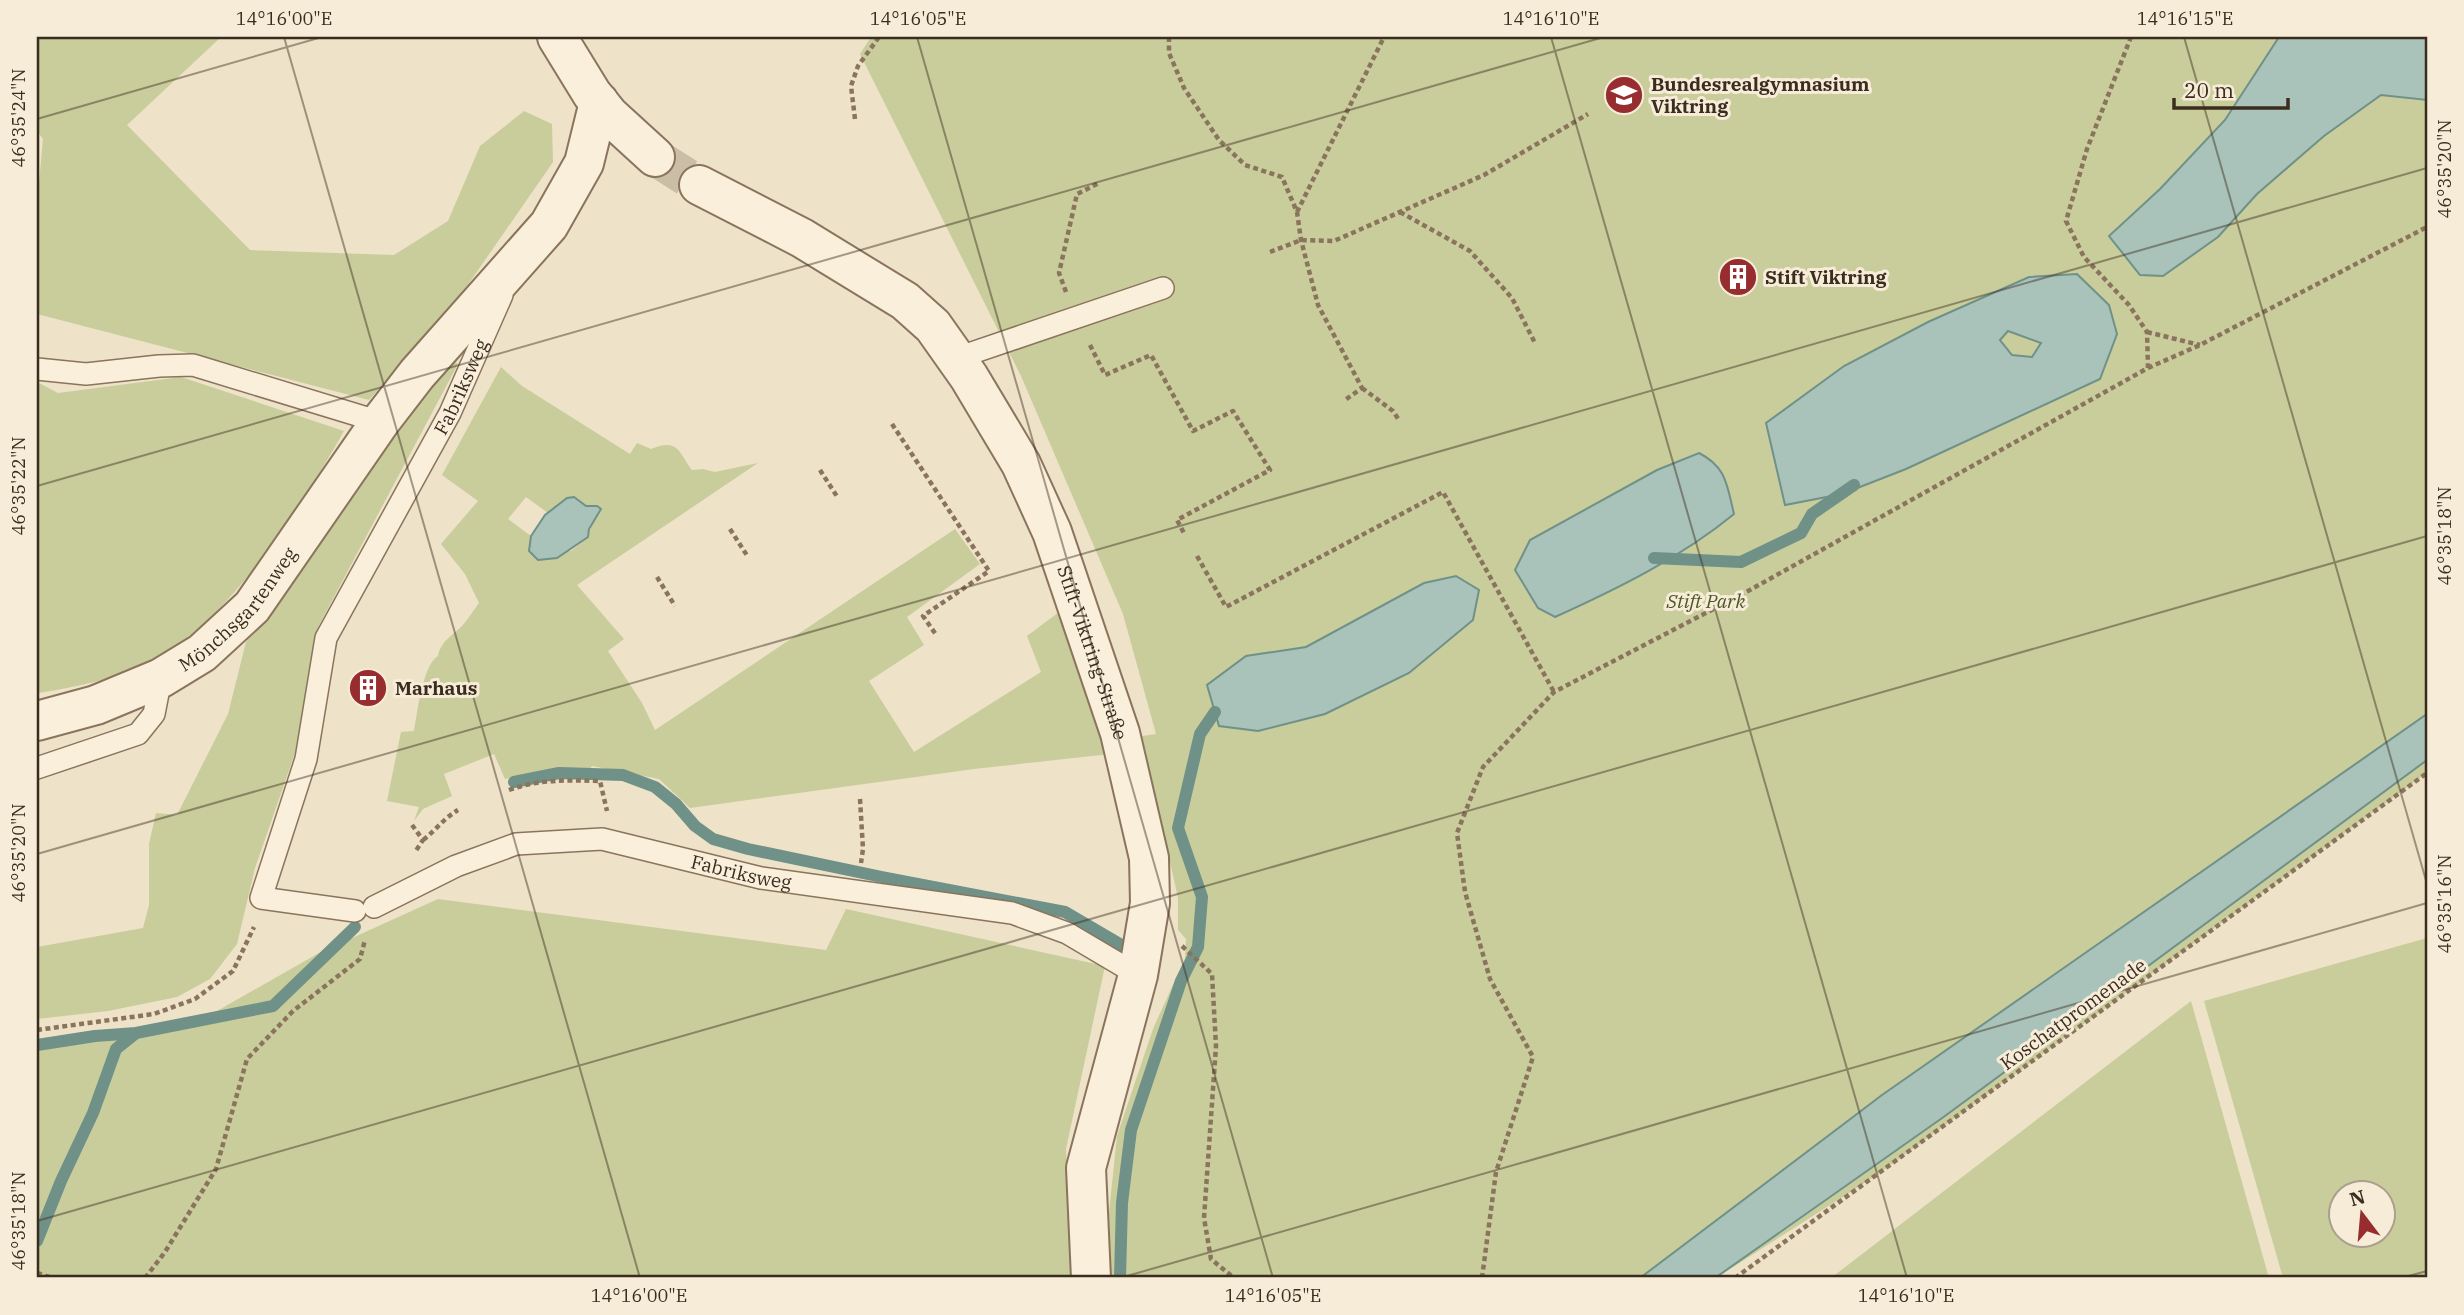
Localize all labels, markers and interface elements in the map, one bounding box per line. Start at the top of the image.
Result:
text: 14°16'00"E [236,7,332,30]
text: 14°16'05"E [870,7,966,30]
text: 14°16'10"E [1503,7,1599,30]
text: 14°16'15"E [2137,7,2233,30]
scale bar [2174,66,2287,110]
text: 46°35'24"N [7,69,30,168]
place label: Bundesrealgymnasium Viktring [1651,72,1870,118]
school or university icon: Bundesrealgymnasium Viktring [1603,74,1645,116]
text: 20 m [2184,76,2234,104]
text: 46°35'20"N [2433,120,2456,219]
building icon: Stift Viktring [1717,256,1759,298]
place label: Stift Viktring [1765,265,1887,289]
street label: Fabriksweg [428,335,493,439]
text: 46°35'22"N [7,437,30,536]
text: 46°35'18"N [2433,487,2456,586]
street label: Mönchsgartenweg [174,542,302,676]
street label: Stift-Viktring-Straße [1052,562,1133,742]
park label: Stift Park [1666,589,1746,613]
building icon: Marhaus [347,667,389,709]
place label: Marhaus [395,676,477,700]
text: 46°35'20"N [7,804,30,903]
street label: Fabriksweg [688,849,794,894]
text: 46°35'16"N [2433,855,2456,954]
street label: Koschatpromenade [1995,953,2151,1075]
text: 46°35'18"N [7,1172,30,1271]
north arrow [2328,1178,2398,1248]
text: N [2347,1184,2368,1211]
text: 14°16'00"E [591,1284,687,1307]
text: 14°16'05"E [1225,1284,1321,1307]
text: 14°16'10"E [1858,1284,1954,1307]

